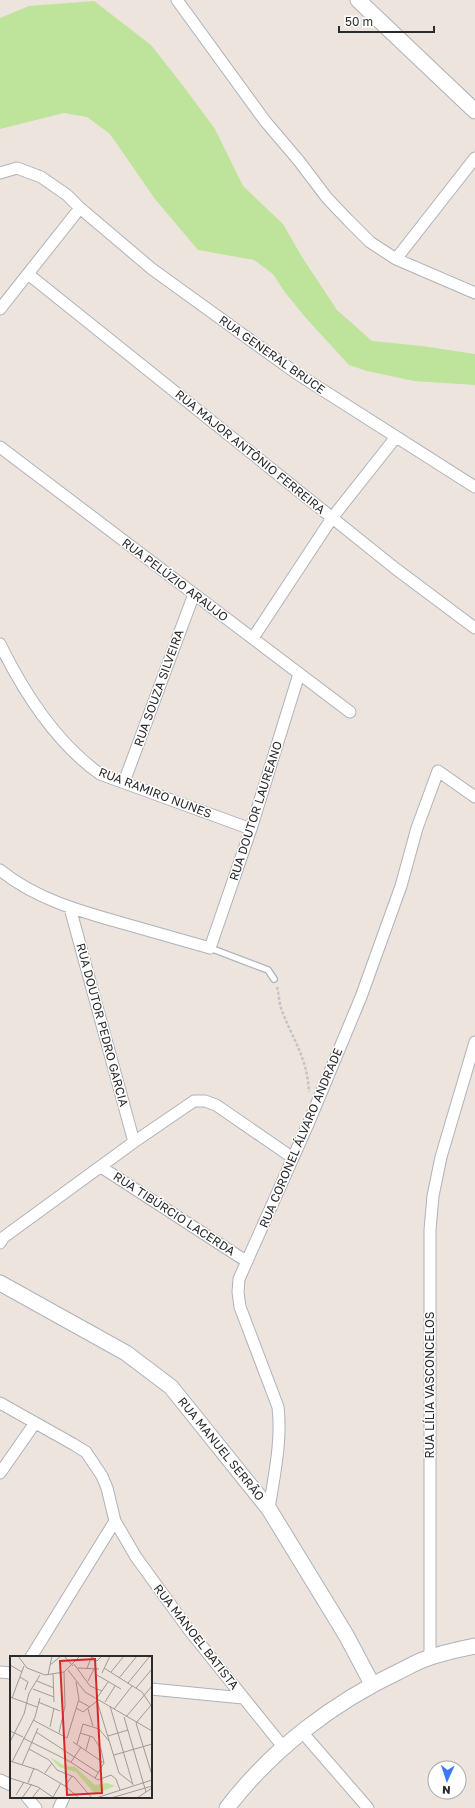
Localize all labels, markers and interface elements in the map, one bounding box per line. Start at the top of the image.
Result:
scale bar [339,8,434,34]
text: 50 m [345,14,373,29]
street label: RUA GENERAL BRUCE [216,312,328,397]
street label: RUA MAJOR ANTÔNIO FERREIRA [172,386,328,517]
street label: RUA PELÚZIO ARAUJO [119,535,231,624]
street label: RUA SOUZA SILVEIRA [130,627,187,748]
street label: RUA DOUTOR LAUREANO [226,739,285,883]
street label: RUA RAMIRO NUNES [97,764,214,821]
street label: RUA DOUTOR PEDRO GARCIA [73,941,132,1108]
street label: RUA CORONEL ÁLVARO ANDRADE [256,1046,345,1230]
street label: RUA TIBÚRCIO LACERDA [111,1169,238,1259]
street label: RUA LÍLIA VASCONCELOS [422,1311,437,1458]
street label: RUA MANUEL SERRÃO [175,1394,268,1504]
street label: RUA MANOEL BATISTA [151,1581,242,1692]
inset map [10,1656,152,1798]
north arrow [427,1760,467,1800]
text: N [442,1784,451,1797]

